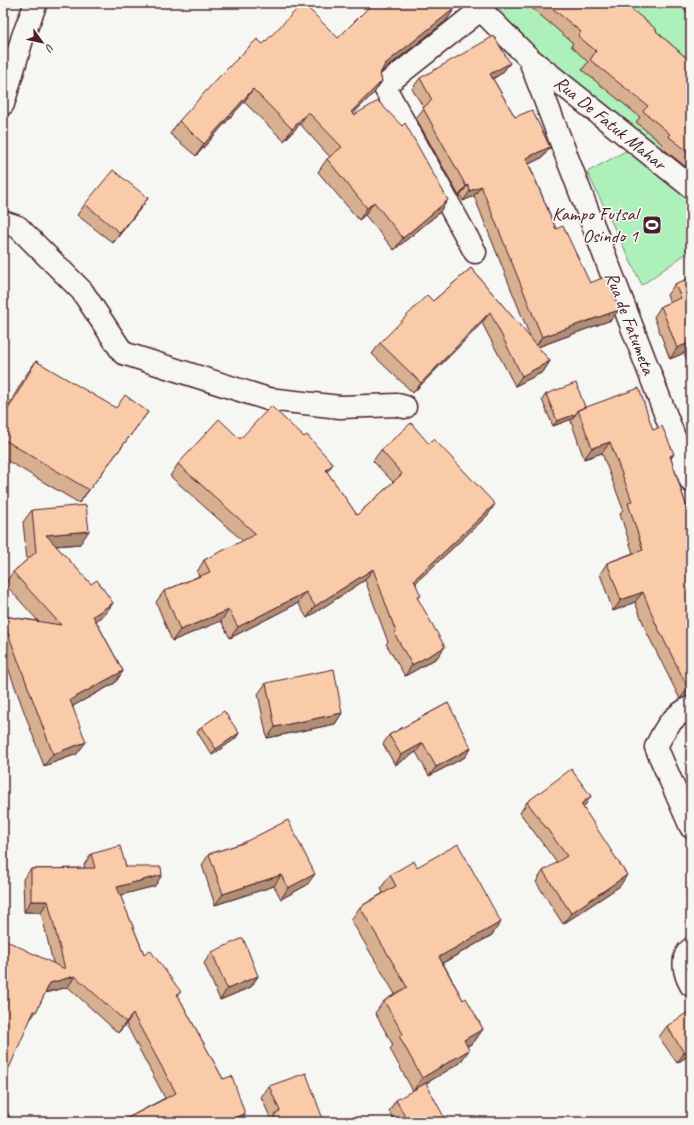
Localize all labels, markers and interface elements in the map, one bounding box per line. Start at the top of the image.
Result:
north arrow [22,22,62,62]
text: U [42,41,58,56]
street label: Rua De Fatuk Mahar [549,71,673,177]
place label: Kampo Futsal Osindo 1 [552,202,642,248]
sports icon: Kampo Futsal Osindo 1 [641,214,663,236]
street label: Rua de Fatumeta [599,268,661,379]

